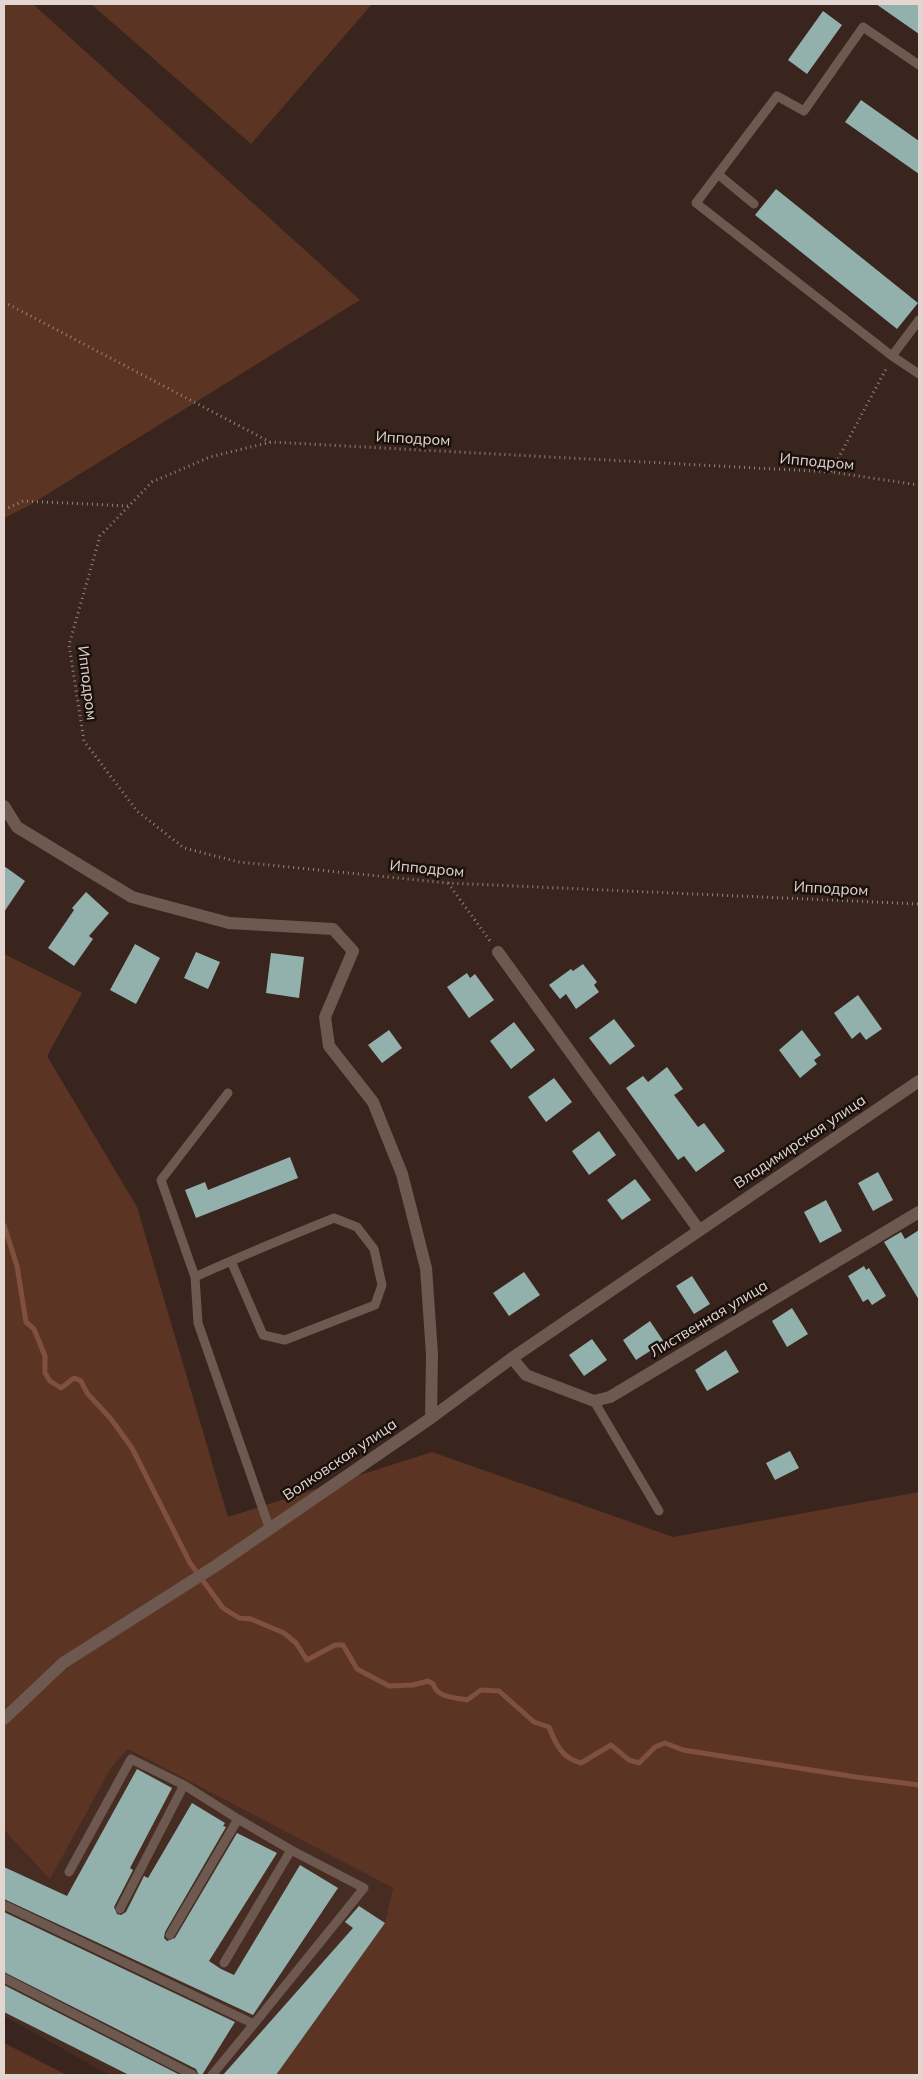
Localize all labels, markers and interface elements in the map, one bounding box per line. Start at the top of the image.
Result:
street label: Ипподром [375,428,451,450]
street label: Ипподром [779,450,855,474]
street label: Ипподром [74,645,100,721]
street label: Ипподром [389,857,465,881]
street label: Ипподром [793,878,869,900]
street label: Владимирская улица [731,1091,869,1193]
street label: Лиственная улица [647,1277,771,1361]
street label: Волковская улица [280,1415,400,1505]

